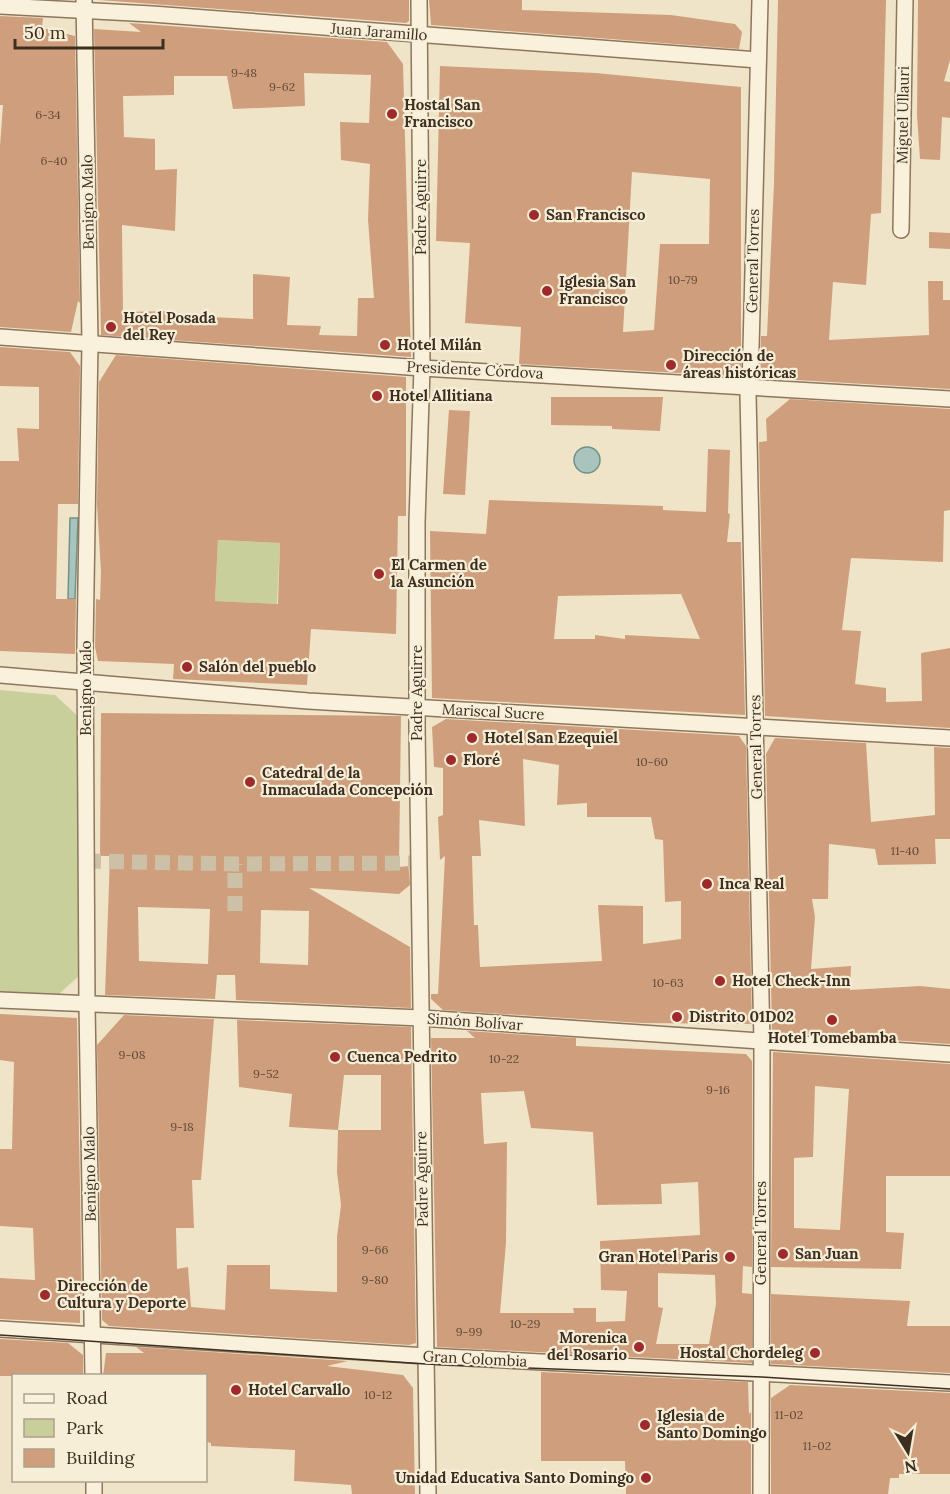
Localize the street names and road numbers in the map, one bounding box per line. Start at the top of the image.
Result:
street label: Juan Jaramillo [329,19,428,44]
street label: Miguel Ullauri [892,66,913,164]
street label: Benigno Malo [77,154,98,250]
street label: Padre Aguirre [411,159,430,255]
street label: General Torres [742,209,763,313]
street label: Presidente Córdova [406,356,544,383]
street label: Benigno Malo [76,640,95,736]
street label: Padre Aguirre [407,645,426,741]
street label: General Torres [745,695,766,799]
street label: Mariscal Sucre [441,699,545,724]
street label: Simón Bolívar [427,1009,524,1034]
street label: Benigno Malo [79,1126,100,1222]
street label: Padre Aguirre [411,1131,432,1227]
street label: General Torres [751,1181,770,1285]
street label: Gran Colombia [422,1346,528,1371]

